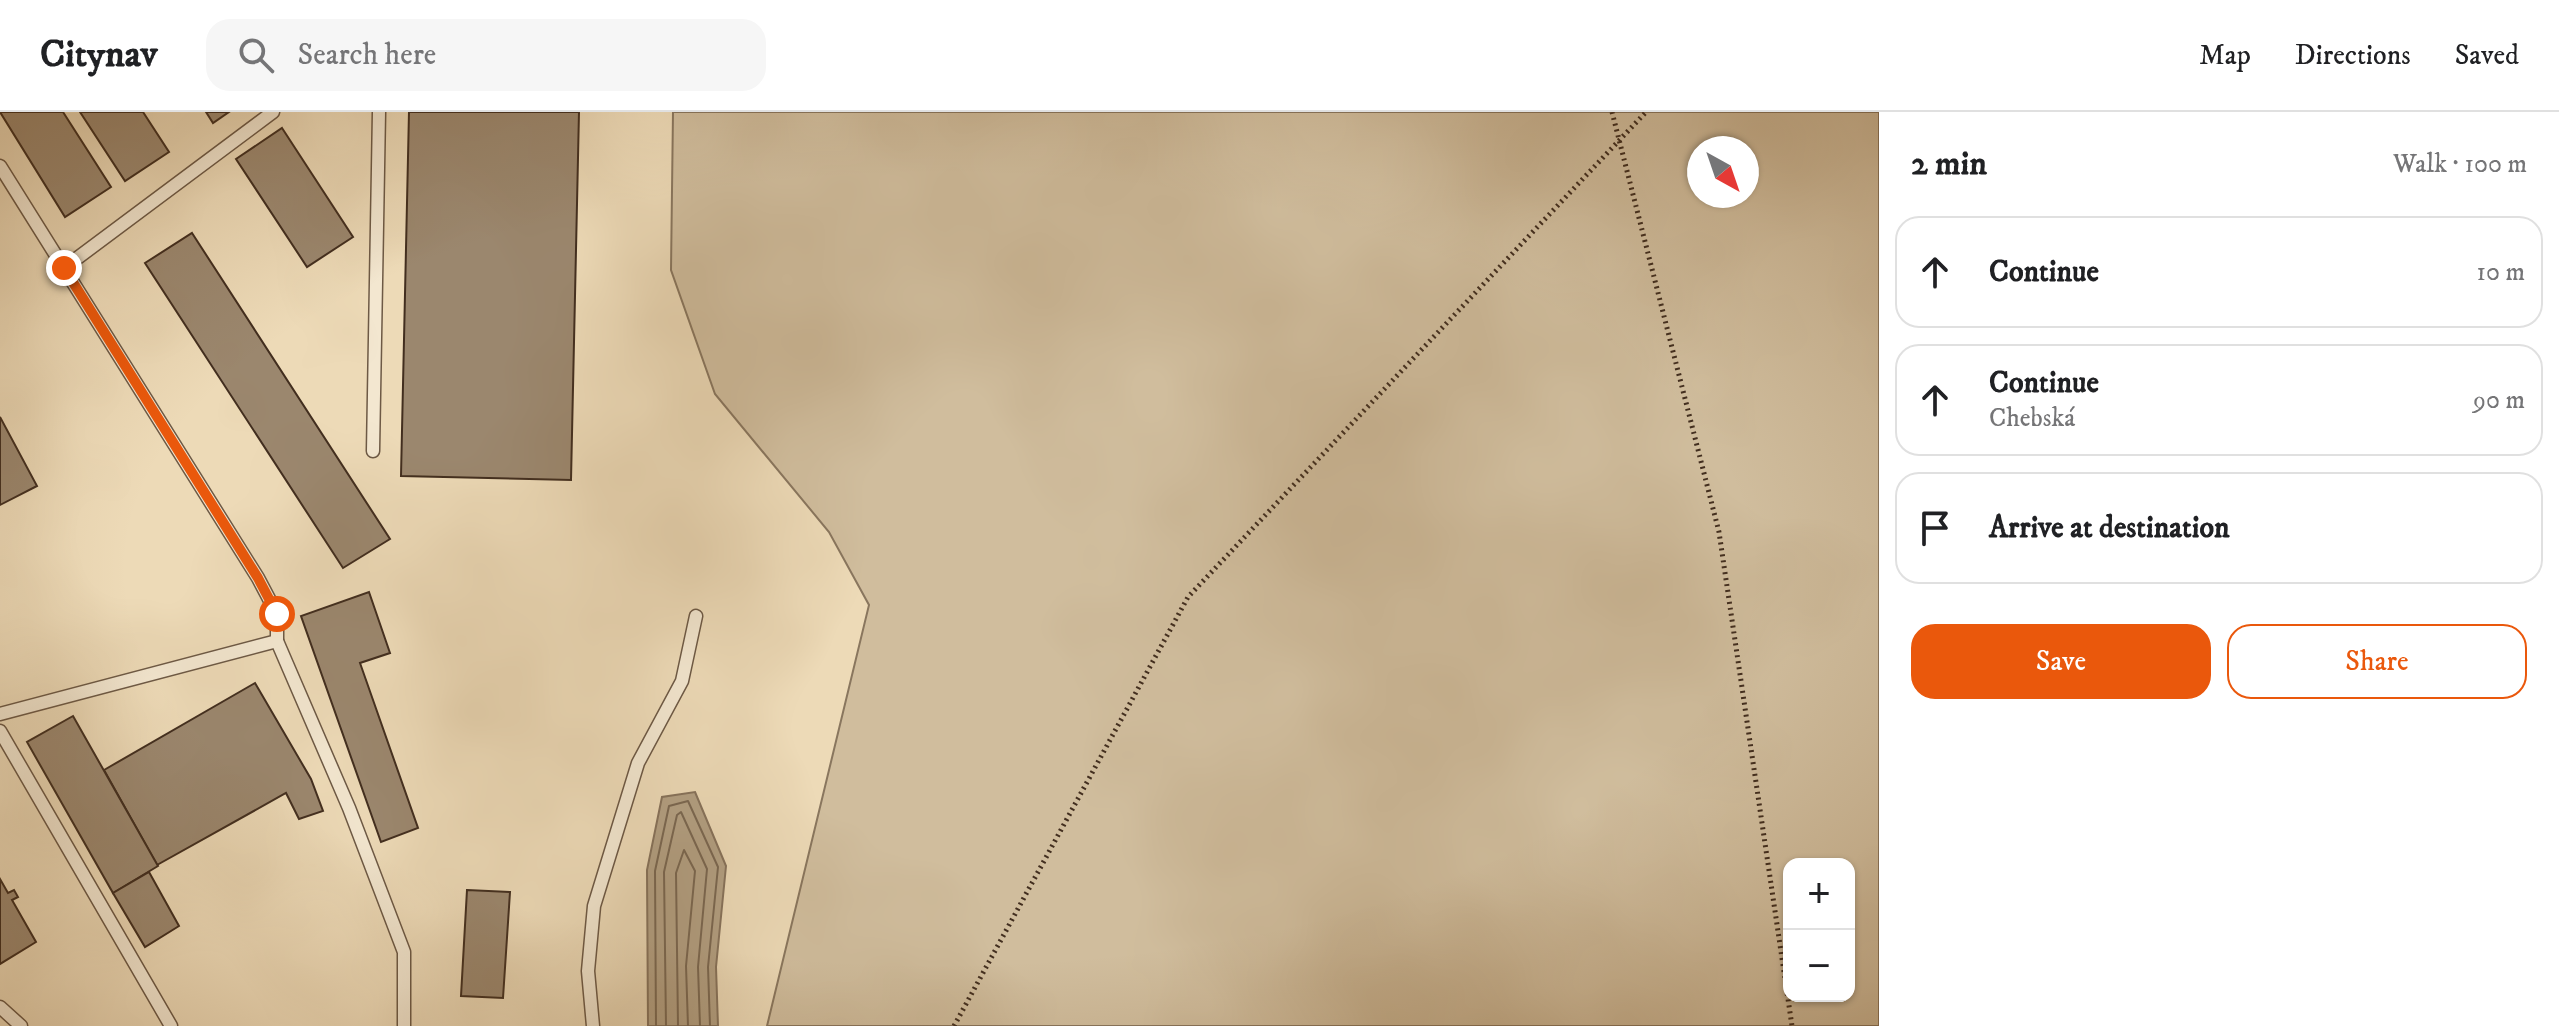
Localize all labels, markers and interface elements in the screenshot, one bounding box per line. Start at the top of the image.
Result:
search box [206,19,766,91]
text: Citynav [40,31,158,79]
icon: search [234,33,278,77]
text: Search here [298,37,436,74]
text: Map [2199,38,2251,73]
text: Directions [2295,38,2411,73]
text: Saved [2455,38,2519,73]
north arrow [1687,136,1759,208]
text: 2 min [1911,143,1987,185]
text: Walk · 100 m [2393,148,2527,181]
route end [46,250,82,286]
icon: ahead [1913,250,1957,294]
text: Continue [1989,254,2099,291]
text: 10 m [2476,256,2525,289]
text: Continue [1989,365,2099,402]
icon: ahead [1913,378,1957,422]
text: 90 m [2473,384,2525,417]
text: Chebská [1989,402,2075,435]
icon: arrive [1913,506,1957,550]
text: Arrive at destination [1989,510,2230,547]
route start [259,596,295,632]
button: Save [1911,624,2211,699]
button: Share [2227,624,2527,699]
map controls [1783,858,1855,1002]
button: + [1783,858,1855,930]
button: − [1783,930,1855,1002]

